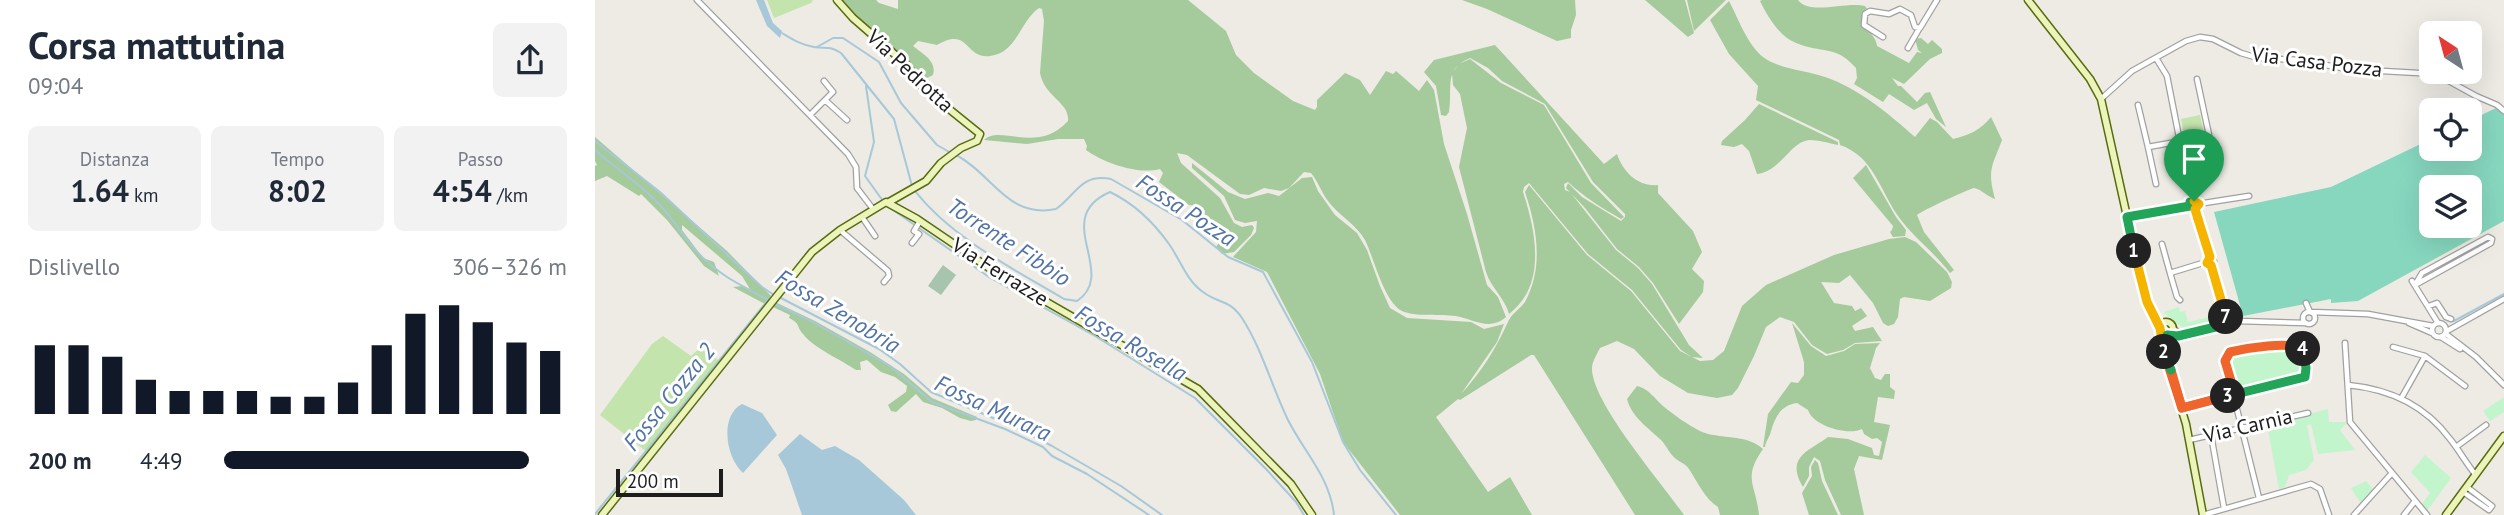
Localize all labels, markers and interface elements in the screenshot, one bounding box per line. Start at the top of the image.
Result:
text: Corsa mattutina [28,20,285,69]
north arrow [2419,21,2481,84]
map controls [2419,21,2482,238]
button: share [493,23,567,97]
street label: Via Pedrotta [860,23,960,118]
street label: Via Casa Pozza [2249,40,2384,83]
text: 09:04 [28,71,83,100]
button: locate [2419,98,2482,161]
pin [2164,129,2224,201]
icon: arrive [2175,140,2213,178]
text: Distanza [80,147,149,171]
text: Tempo [271,147,324,171]
text: Passo [458,147,503,171]
water label: Fossa Pozza [1131,167,1241,252]
text: 1.64 [70,171,129,210]
text: 8:02 [268,171,327,210]
text: 4:54 [433,171,492,210]
button: layers [2419,175,2482,238]
text: km [129,183,159,207]
text: /km [492,183,528,207]
water label: Torrente Fibbio [942,191,1076,292]
street label: Via Ferrazze [946,231,1054,312]
pin: 1 [2117,233,2151,268]
text: 1 [2128,238,2139,262]
text: Dislivello [28,252,120,281]
text: 306–326 m [452,252,567,281]
water label: Fossa Zenobria [771,262,906,359]
water label: Fossa Rosella [1070,298,1192,387]
pin: 7 [2209,300,2243,334]
text: 7 [2220,304,2231,328]
pin: 4 [2285,332,2321,366]
pin: 2 [2147,334,2181,370]
text: 4 [2297,336,2308,360]
water label: Fossa Cozza 2 [616,337,721,456]
text: 2 [2158,339,2169,363]
water label: Fossa Murara [930,368,1056,447]
pin: 3 [2211,378,2245,414]
text: 3 [2222,383,2233,407]
street label: Via Carnia [2200,402,2295,449]
text: 200 m [28,446,91,475]
text: 4:49 [140,446,183,475]
scale bar [616,466,723,498]
text: 200 m [627,469,679,493]

